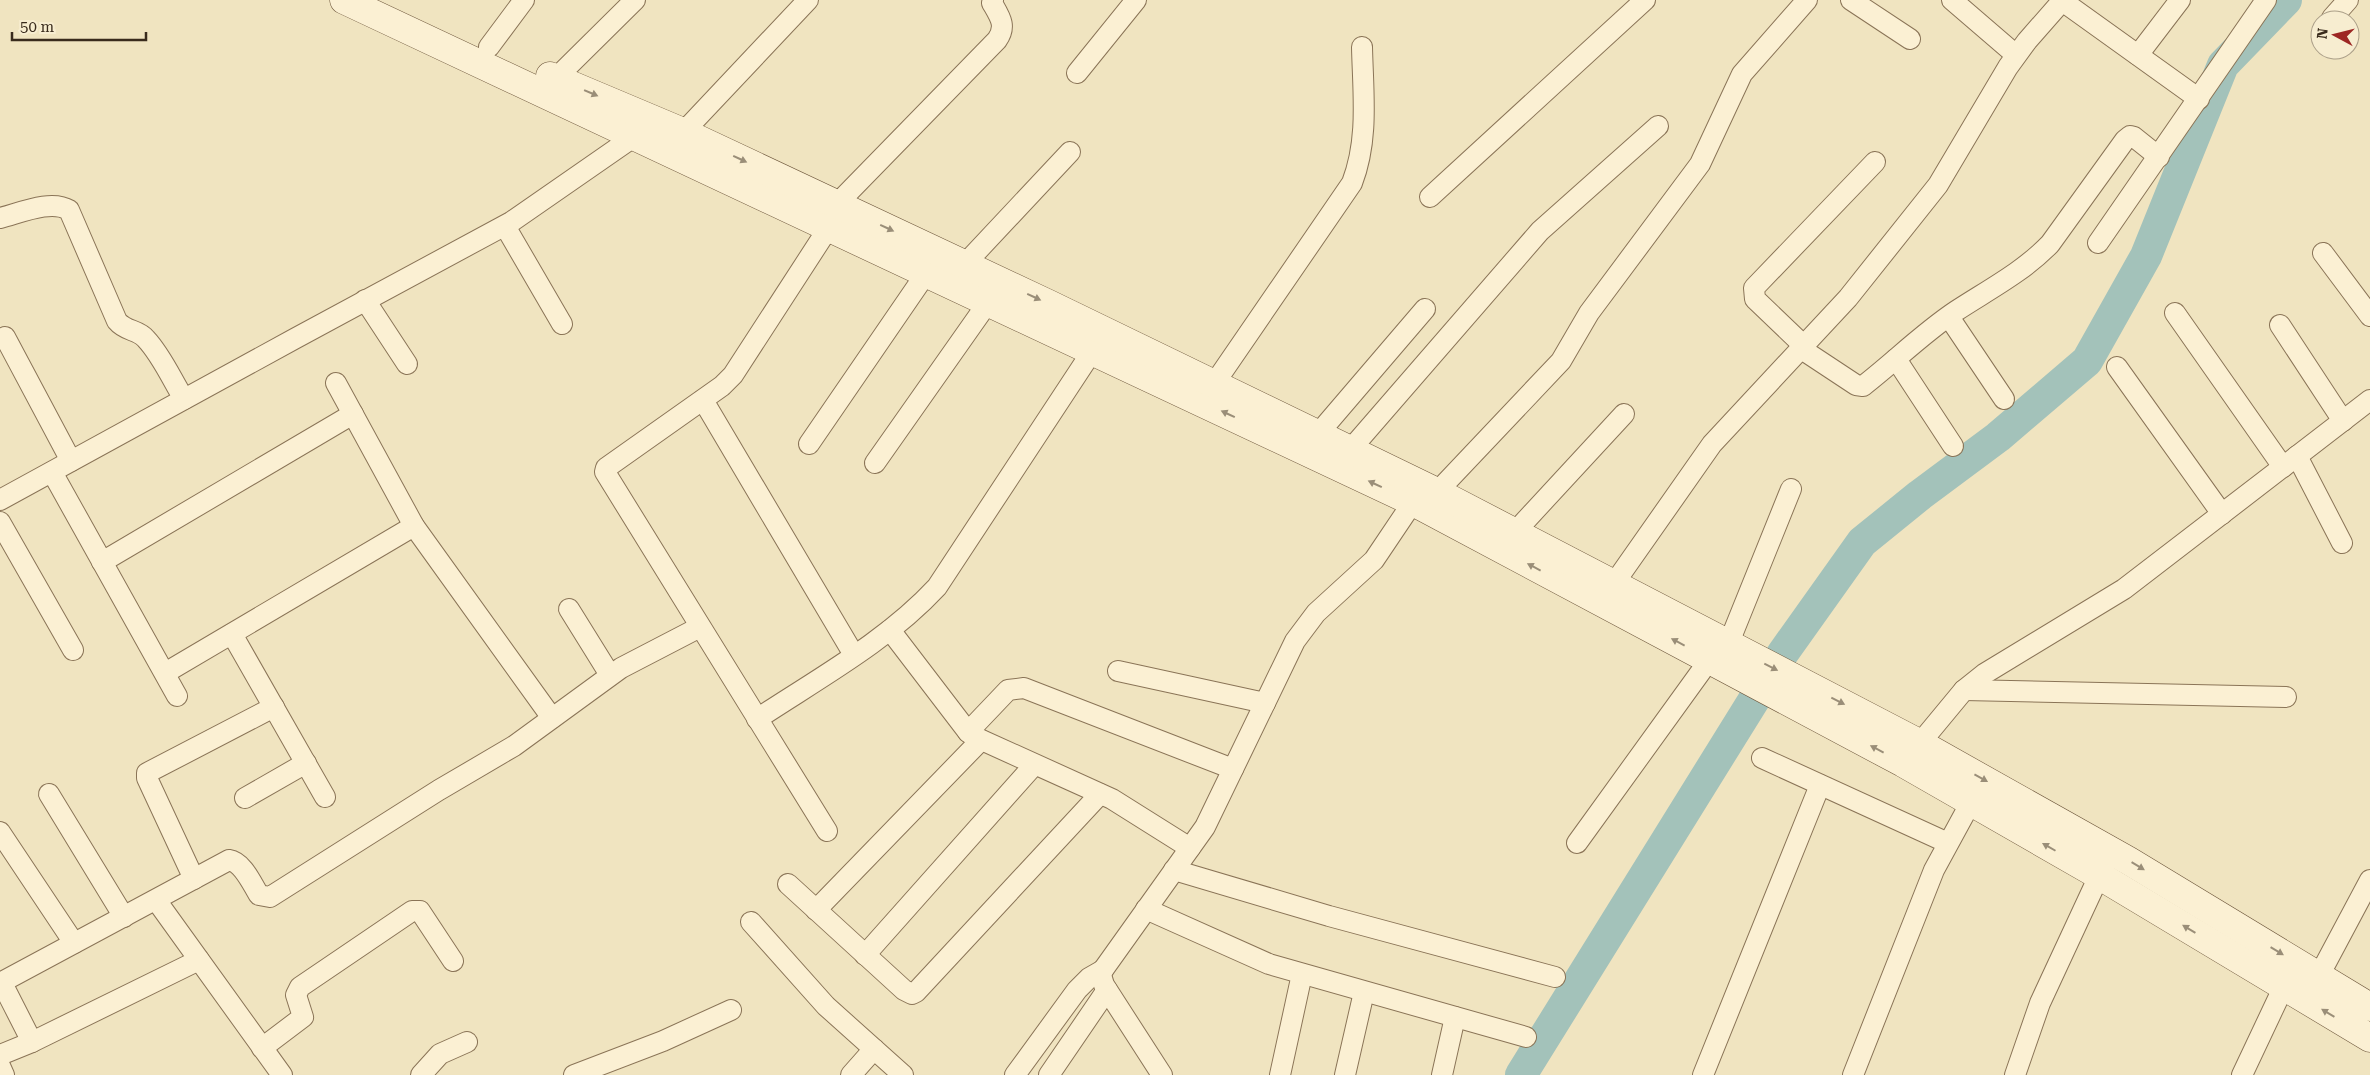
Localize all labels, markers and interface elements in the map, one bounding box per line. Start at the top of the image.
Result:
scale bar [12,10,146,42]
north arrow [2310,10,2360,60]
text: 50 m [20,18,55,36]
text: N [2313,27,2331,40]
one-way arrow [584,90,598,98]
one-way arrow [733,155,747,163]
one-way arrow [880,224,894,232]
one-way arrow [1027,293,1041,301]
one-way arrow [1221,410,1235,418]
one-way arrow [1368,479,1382,487]
one-way arrow [1527,563,1542,571]
one-way arrow [1671,638,1686,646]
one-way arrow [1764,663,1779,671]
one-way arrow [1831,697,1845,705]
one-way arrow [1870,745,1884,753]
one-way arrow [1974,774,1989,782]
one-way arrow [2042,842,2056,851]
one-way arrow [2132,862,2145,871]
one-way arrow [2182,925,2195,934]
one-way arrow [2271,946,2284,955]
one-way arrow [2322,1008,2335,1017]

